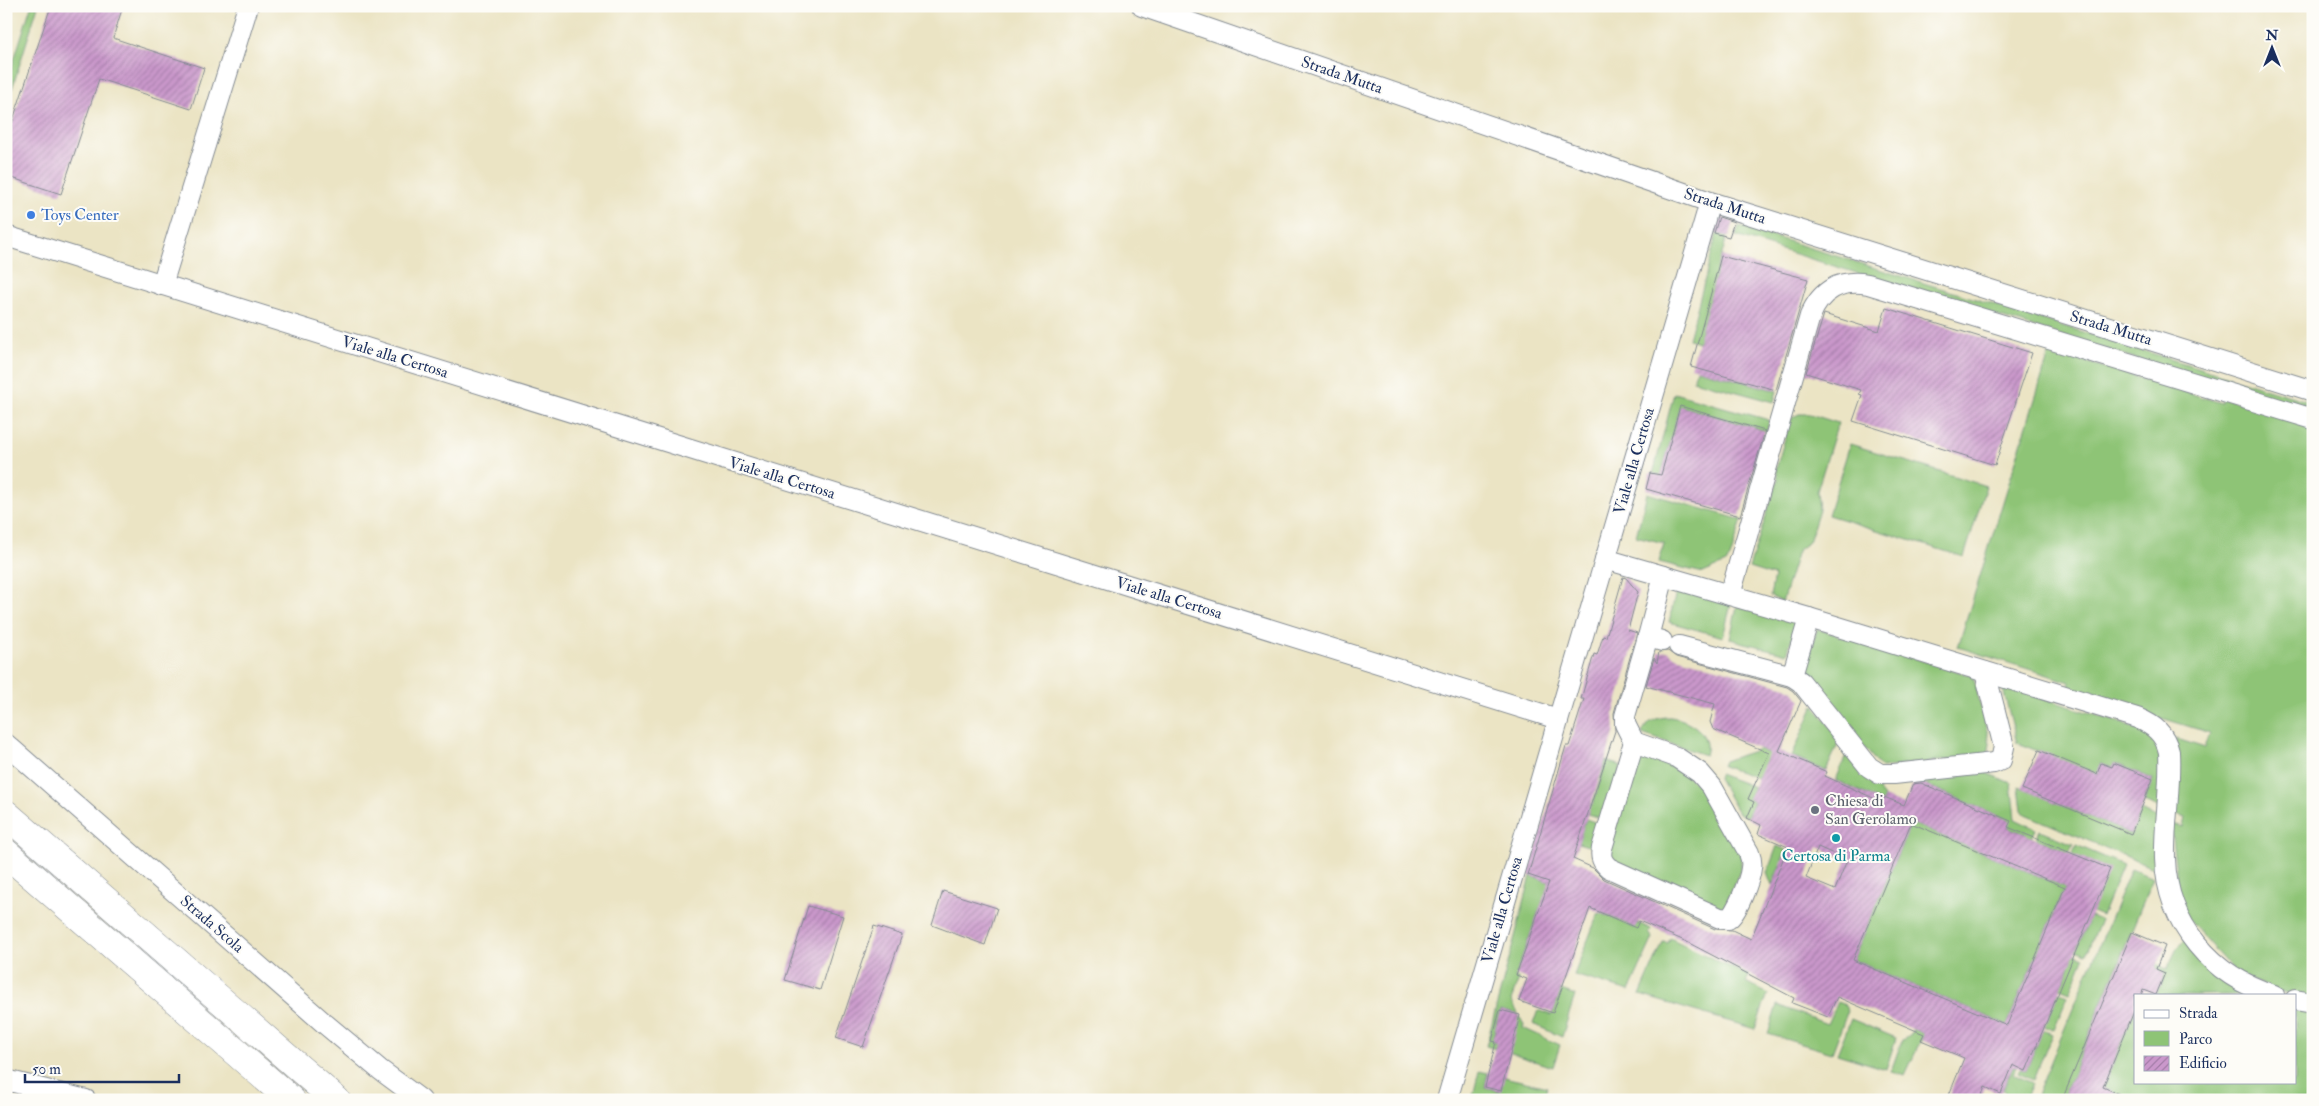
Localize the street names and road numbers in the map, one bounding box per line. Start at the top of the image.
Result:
street label: Strada Mutta [1299,52,1386,98]
street label: Strada Mutta [1682,183,1769,229]
street label: Strada Mutta [2068,306,2155,350]
street label: Viale alla Certosa [339,331,451,383]
street label: Viale alla Certosa [1609,405,1659,517]
street label: Viale alla Certosa [726,452,838,504]
street label: Viale alla Certosa [1113,572,1225,624]
street label: Viale alla Certosa [1477,854,1527,966]
street label: Strada Scola [176,891,248,957]

